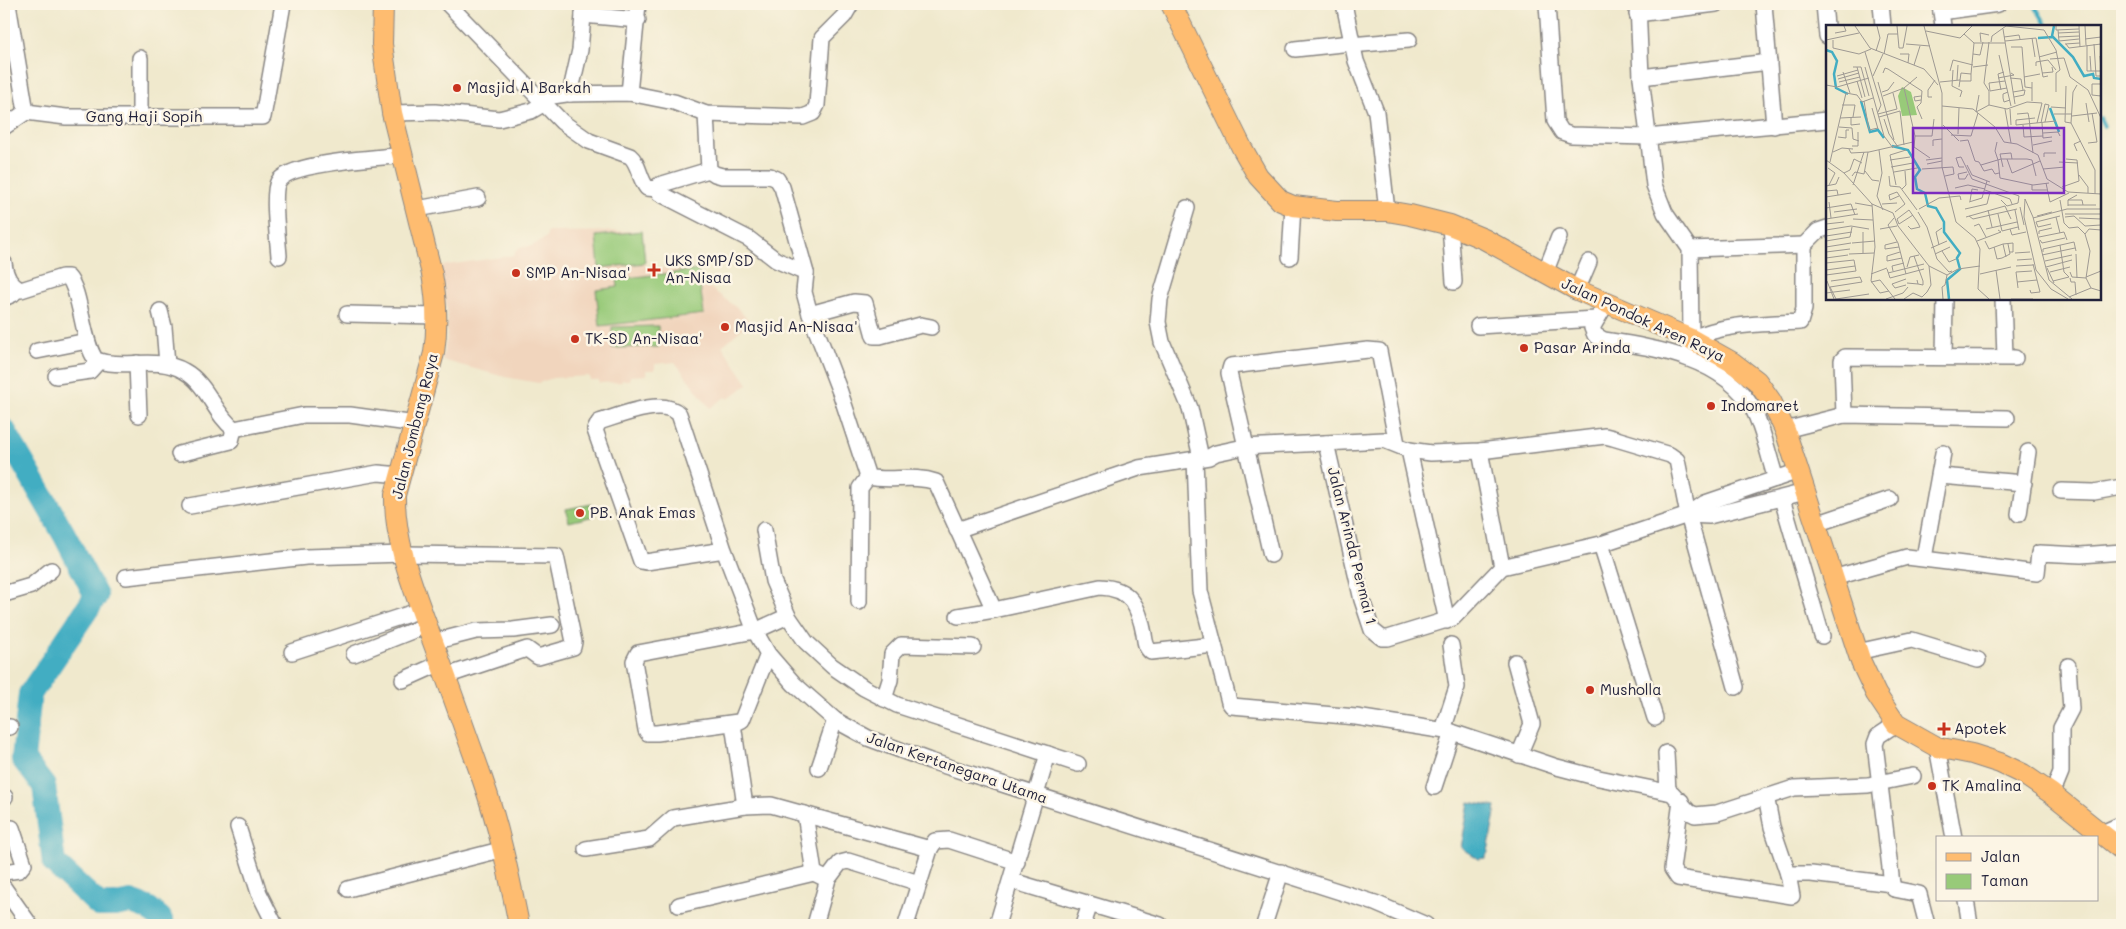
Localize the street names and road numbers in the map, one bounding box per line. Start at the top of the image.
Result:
street label: Gang Haji Sopih [86,106,202,126]
street label: Jalan Pondok Aren Raya [1559,272,1728,366]
street label: Jalan Jombang Raya [386,351,442,501]
street label: Jalan Arinda Permai 1 [1324,465,1382,627]
street label: Jalan Kertanegara Utama [864,727,1051,807]

